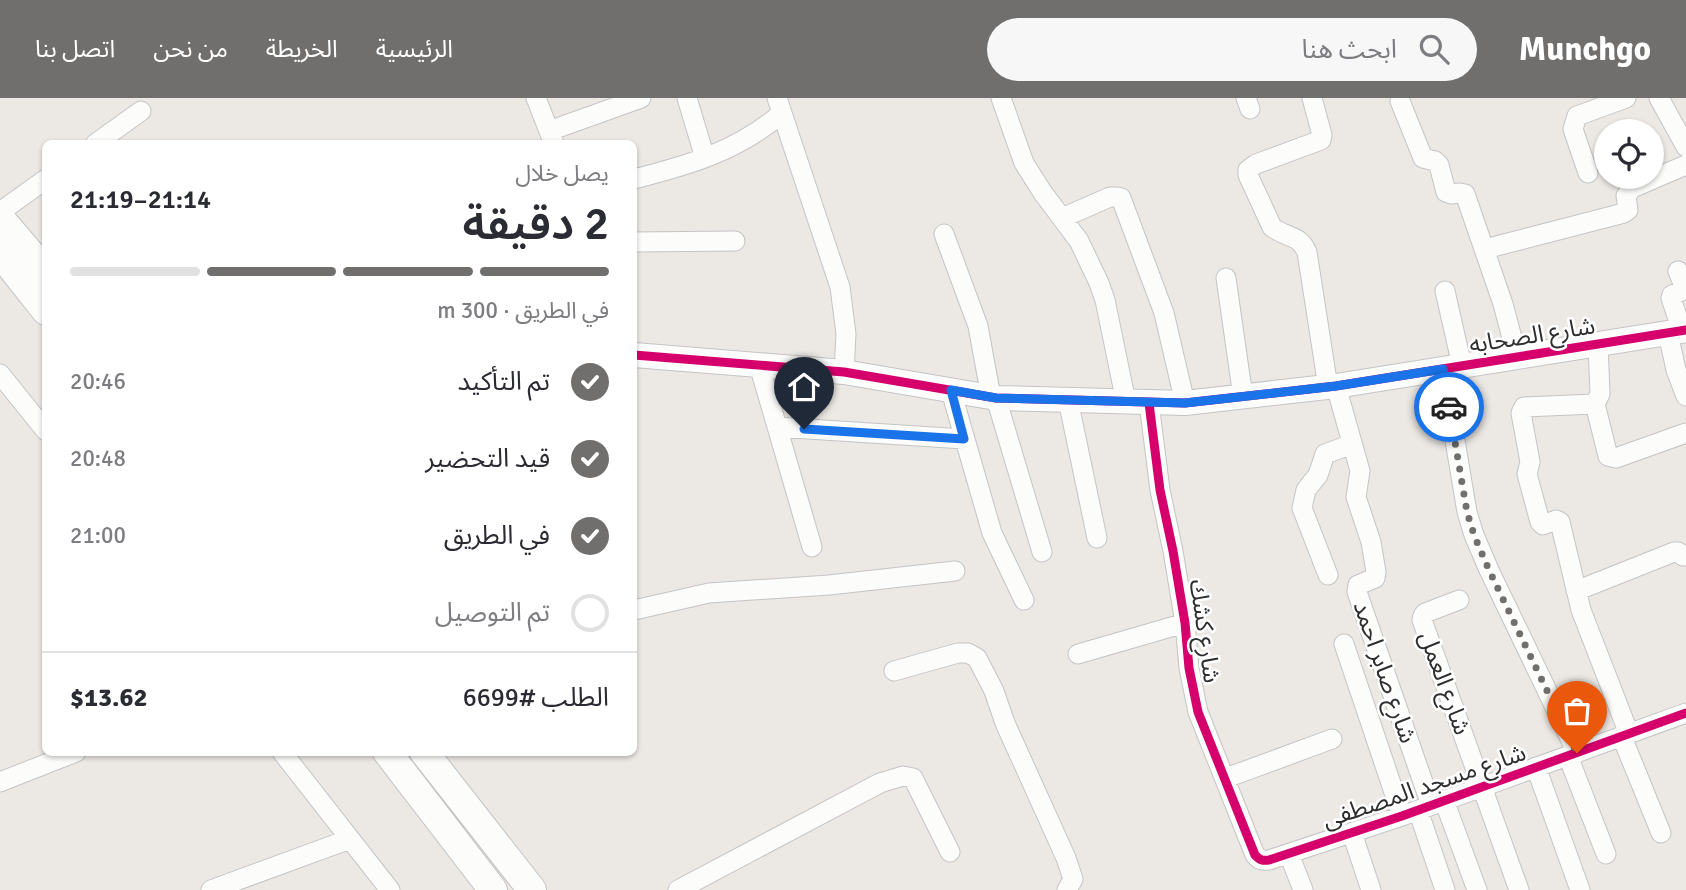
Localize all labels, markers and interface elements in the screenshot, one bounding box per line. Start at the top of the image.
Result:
search box [987,18,1477,81]
text: Munchgo [1519,29,1651,70]
icon: search [1415,30,1453,68]
text: اتصل بنا [35,34,115,64]
text: من نحن [153,34,228,64]
text: الخريطة [266,34,338,64]
text: الرئيسية [376,34,453,64]
text: ابحث هنا [1302,34,1397,66]
map controls [1594,119,1664,189]
button: locate [1594,119,1664,189]
text: يصل خلال [515,159,609,188]
text: 21:14–21:19 [70,184,211,216]
text: 2 دقيقة [462,196,609,252]
text: في الطريق · 300 m [437,296,609,325]
street label: شارع الصحابه [1467,310,1597,362]
pin [774,357,834,429]
icon: check [571,363,609,401]
text: تم التأكيد [457,366,550,398]
text: 20:46 [70,367,126,396]
icon: home [785,368,823,406]
courier [1414,372,1484,442]
icon: car [1430,388,1468,426]
icon: check [571,440,609,478]
text: قيد التحضير [425,443,550,475]
text: 20:48 [70,444,126,473]
icon: check [571,517,609,555]
text: في الطريق [444,520,550,552]
text: 21:00 [70,521,126,550]
street label: شارع كشك [1181,577,1227,685]
text: تم التوصيل [435,597,550,629]
street label: شارع صابر احمد [1345,597,1423,748]
street label: شارع العمل [1411,627,1478,740]
pin [1547,681,1607,753]
text: $13.62 [70,682,148,714]
text: الطلب #6699 [463,682,609,714]
icon: bag [1558,692,1596,730]
street label: شارع مسجد المصطفى [1318,737,1531,837]

